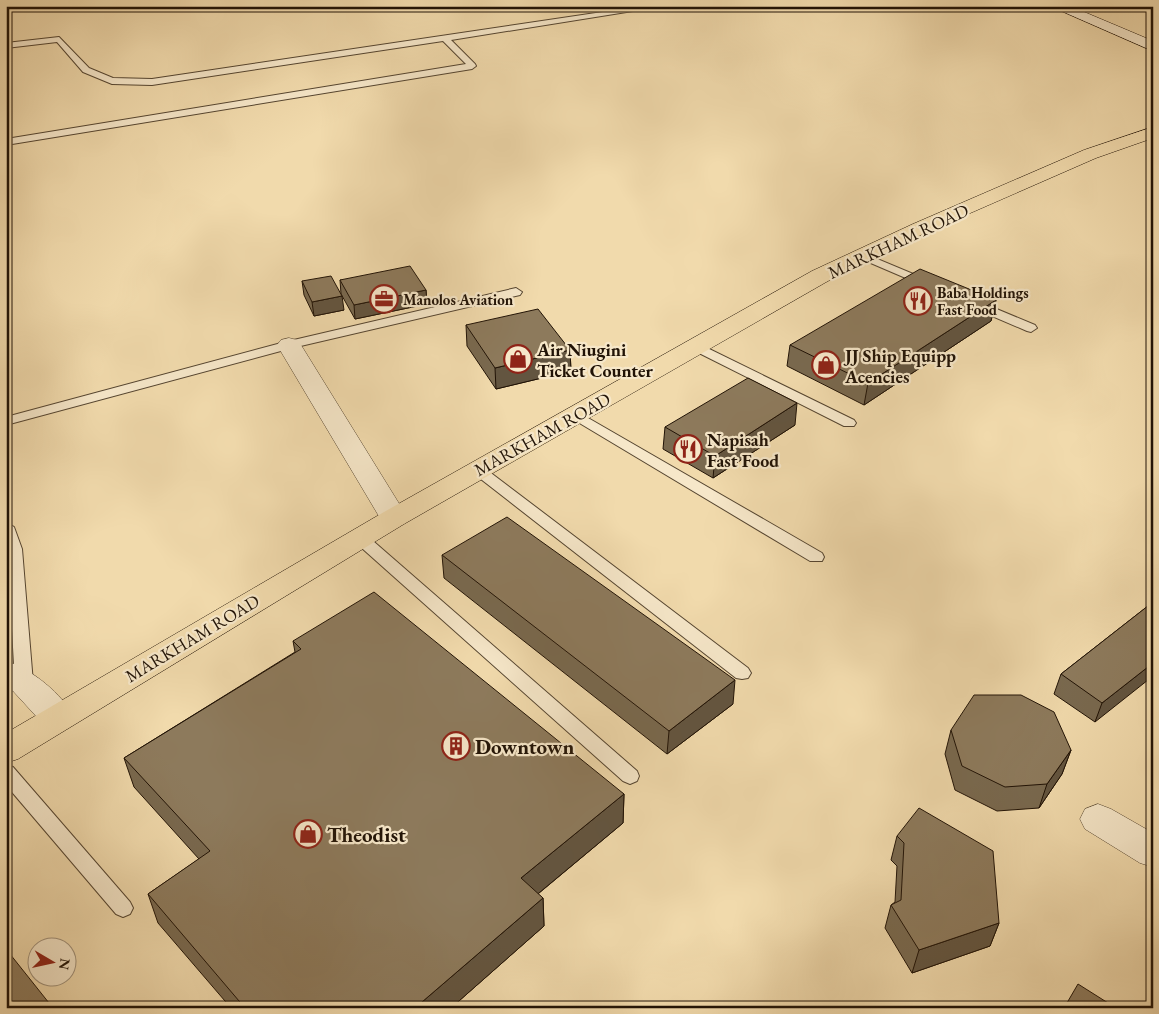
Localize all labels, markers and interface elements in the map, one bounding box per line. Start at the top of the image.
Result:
street label: MARKHAM ROAD [824,198,972,284]
place label: Baba Holdings Fast Food [937,283,1029,319]
office icon: Manolos Aviation [369,284,399,314]
restaurant icon: Baba Holdings Fast Food [903,286,933,316]
place label: Manolos Aviation [403,290,514,309]
place label: Air Niugini Ticket Counter [536,338,654,382]
shop icon: Air Niugini Ticket Counter [503,344,533,374]
place label: JJ Ship Equipp Acencies [843,344,956,388]
shop icon: JJ Ship Equipp Acencies [811,350,841,380]
street label: MARKHAM ROAD [470,387,614,481]
place label: Napisah Fast Food [707,428,779,472]
restaurant icon: Napisah Fast Food [673,434,703,464]
street label: MARKHAM ROAD [121,589,263,687]
building icon: Downtown [441,731,471,761]
place label: Downtown [475,733,575,760]
shop icon: Theodist [293,819,323,849]
place label: Theodist [327,821,406,848]
north arrow [28,936,78,986]
text: N [55,957,75,972]

